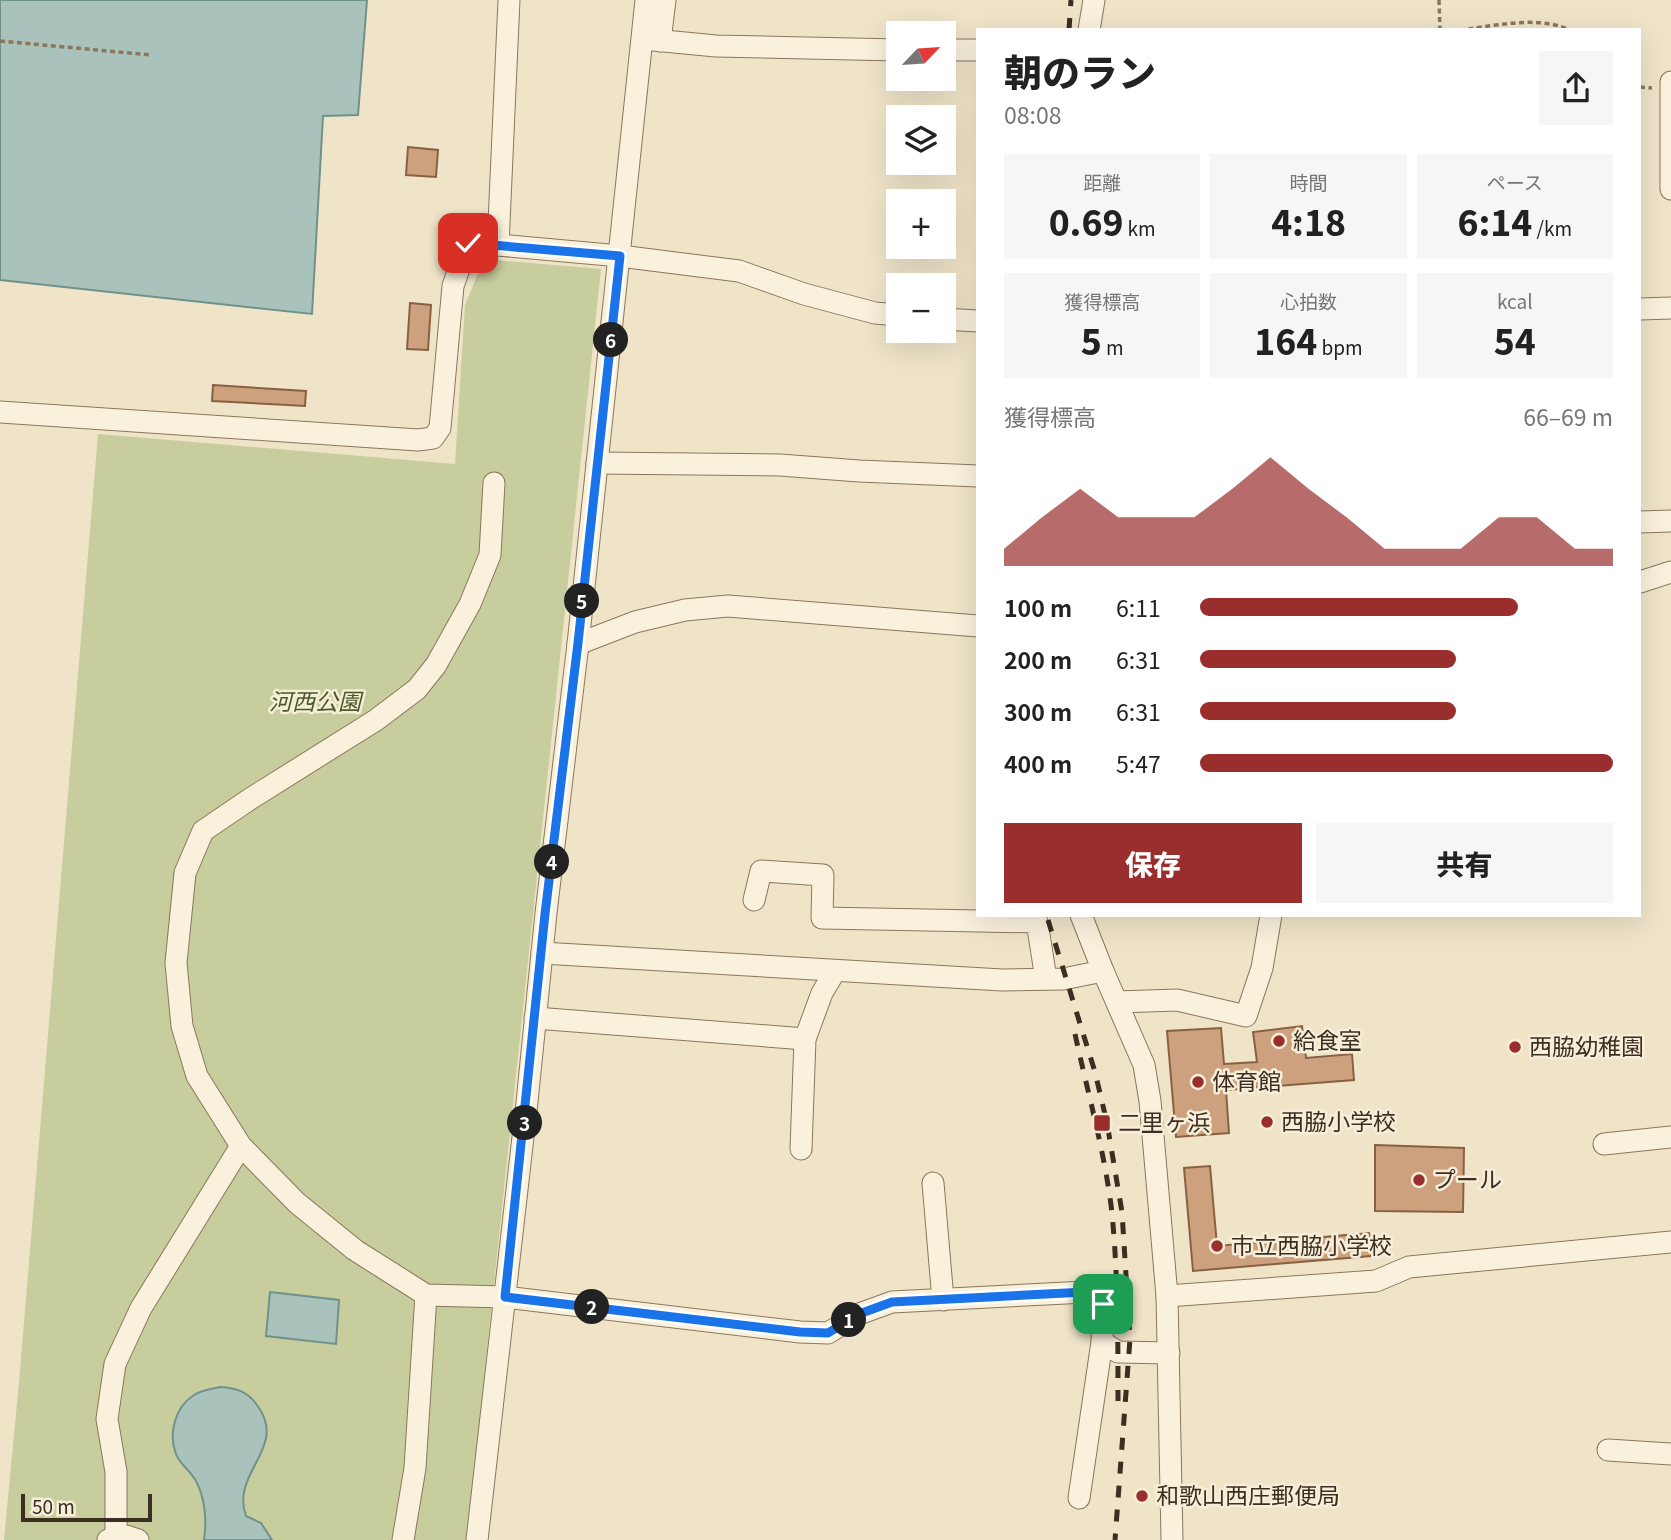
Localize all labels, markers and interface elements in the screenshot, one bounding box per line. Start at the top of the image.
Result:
north arrow [886,21,956,91]
map controls [886,21,956,343]
text: 朝のラン [1004,43,1156,98]
button: share [1539,51,1613,125]
text: 08:08 [1004,97,1061,131]
button: layers [886,105,956,175]
text: 距離 [1083,168,1121,195]
text: 時間 [1289,168,1328,195]
text: ペース [1487,168,1543,195]
button: + [886,189,956,259]
text: 0.69 [1049,195,1123,246]
text: 4:18 [1271,195,1346,246]
text: 6:14 [1458,195,1532,246]
pin [438,213,498,273]
text: km [1123,214,1156,241]
text: /km [1532,214,1572,241]
icon: check [449,224,487,262]
button: − [886,273,956,343]
text: 獲得標高 [1064,287,1140,314]
text: 心拍数 [1280,287,1337,314]
text: kcal [1497,287,1533,314]
text: 5 [1081,314,1102,365]
text: 164 [1254,314,1317,365]
text: 54 [1494,314,1536,365]
pin: 6 [594,322,628,358]
text: 6 [605,326,616,353]
text: m [1102,333,1124,360]
text: bpm [1317,333,1363,360]
text: 獲得標高 [1004,399,1096,433]
text: 66–69 m [1523,399,1613,433]
pin: 5 [564,584,600,618]
text: 5 [576,587,587,614]
text: 100 m [1004,590,1072,624]
text: 6:11 [1116,590,1161,624]
text: 200 m [1004,642,1072,676]
text: 6:31 [1116,642,1161,676]
park label: 河西公園 [269,683,364,717]
text: 300 m [1004,694,1072,728]
text: 6:31 [1116,694,1161,728]
text: 400 m [1004,746,1072,780]
text: 5:47 [1116,746,1161,780]
button: 保存 [1004,823,1302,903]
button: 共有 [1316,823,1613,903]
pin: 4 [534,844,570,880]
text: 4 [546,848,557,875]
place label: 給食室 [1293,1022,1362,1056]
place label: 西脇幼稚園 [1529,1028,1644,1062]
marker: 給食室 [1271,1033,1287,1049]
marker: 西脇幼稚園 [1507,1039,1523,1055]
place label: 体育館 [1212,1063,1281,1097]
marker: 体育館 [1190,1074,1206,1090]
place label: 西脇小学校 [1281,1103,1396,1137]
place label: 二里ヶ浜 [1118,1104,1210,1138]
pin: 3 [508,1106,542,1140]
text: 3 [519,1109,530,1136]
marker: 二里ヶ浜 [1092,1113,1112,1133]
marker: 西脇小学校 [1259,1114,1275,1130]
place label: プール [1433,1161,1502,1195]
marker: プール [1411,1172,1427,1188]
place label: 市立西脇小学校 [1231,1227,1392,1261]
marker: 市立西脇小学校 [1209,1238,1225,1254]
pin [1073,1274,1133,1334]
icon: arrive [1084,1285,1122,1323]
pin: 2 [574,1290,610,1324]
text: 2 [586,1293,597,1320]
pin: 1 [832,1302,866,1338]
text: 1 [843,1306,854,1333]
place label: 和歌山西庄郵便局 [1156,1477,1340,1511]
marker: 和歌山西庄郵便局 [1134,1488,1150,1504]
scale bar [21,1491,152,1523]
text: 50 m [32,1492,75,1519]

